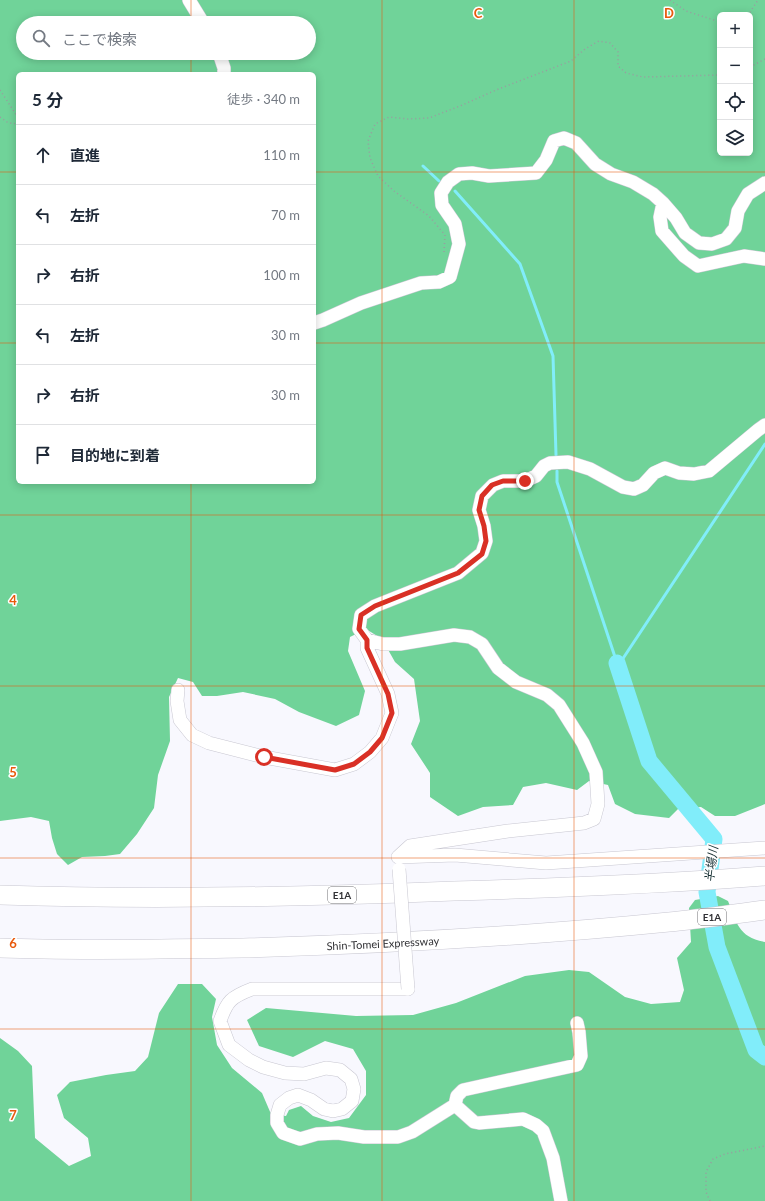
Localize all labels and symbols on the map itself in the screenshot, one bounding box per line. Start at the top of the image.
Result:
text: C [474,5,483,21]
text: D [664,5,674,21]
route end [516,472,534,490]
text: 4 [9,592,17,608]
route start [255,748,273,766]
text: 5 [9,764,17,780]
water label: 半場川 [701,843,721,883]
road number: E1A [328,887,356,903]
road number: E1A [698,909,726,925]
street label: Shin-Tomei Expressway [326,933,440,952]
text: 6 [9,935,17,951]
text: 7 [9,1107,17,1123]

